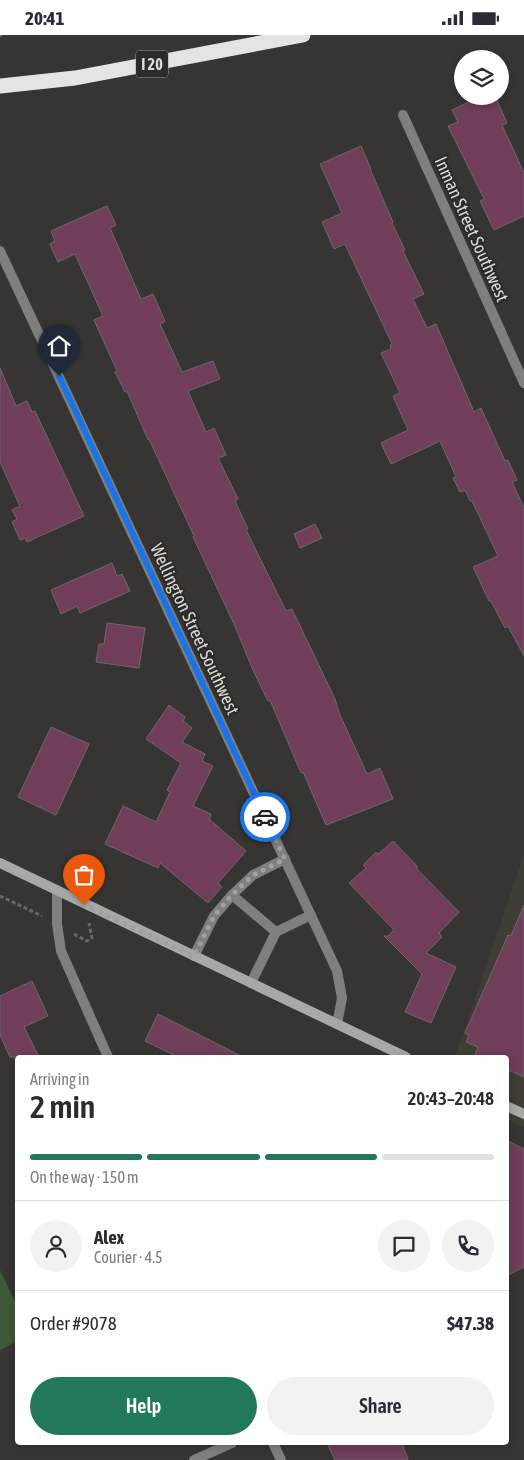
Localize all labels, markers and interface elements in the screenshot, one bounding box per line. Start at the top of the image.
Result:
text: 20:41 [25,7,64,29]
road number: I 20 [136,50,168,77]
map controls [454,50,509,105]
button: layers [454,50,509,105]
street label: Inman Street Southwest [431,153,513,305]
pin [38,325,80,376]
icon: home [45,332,73,360]
street label: Wellington Street Southwest [146,540,244,718]
courier [240,792,290,842]
icon: car [251,803,279,831]
pin [63,854,105,905]
icon: bag [70,861,98,889]
text: Arriving in [30,1070,90,1088]
text: 20:43–20:48 [407,1087,494,1109]
text: 2 min [30,1088,95,1125]
text: On the way · 150 m [30,1168,139,1186]
button: person [30,1220,82,1272]
button: chat [378,1220,430,1272]
button: phone [442,1220,494,1272]
text: Alex [94,1226,124,1248]
text: Courier · 4.5 [94,1248,163,1266]
text: Order #9078 [30,1312,117,1334]
text: $47.38 [447,1312,494,1334]
button: Help [30,1377,257,1435]
button: Share [267,1377,494,1435]

